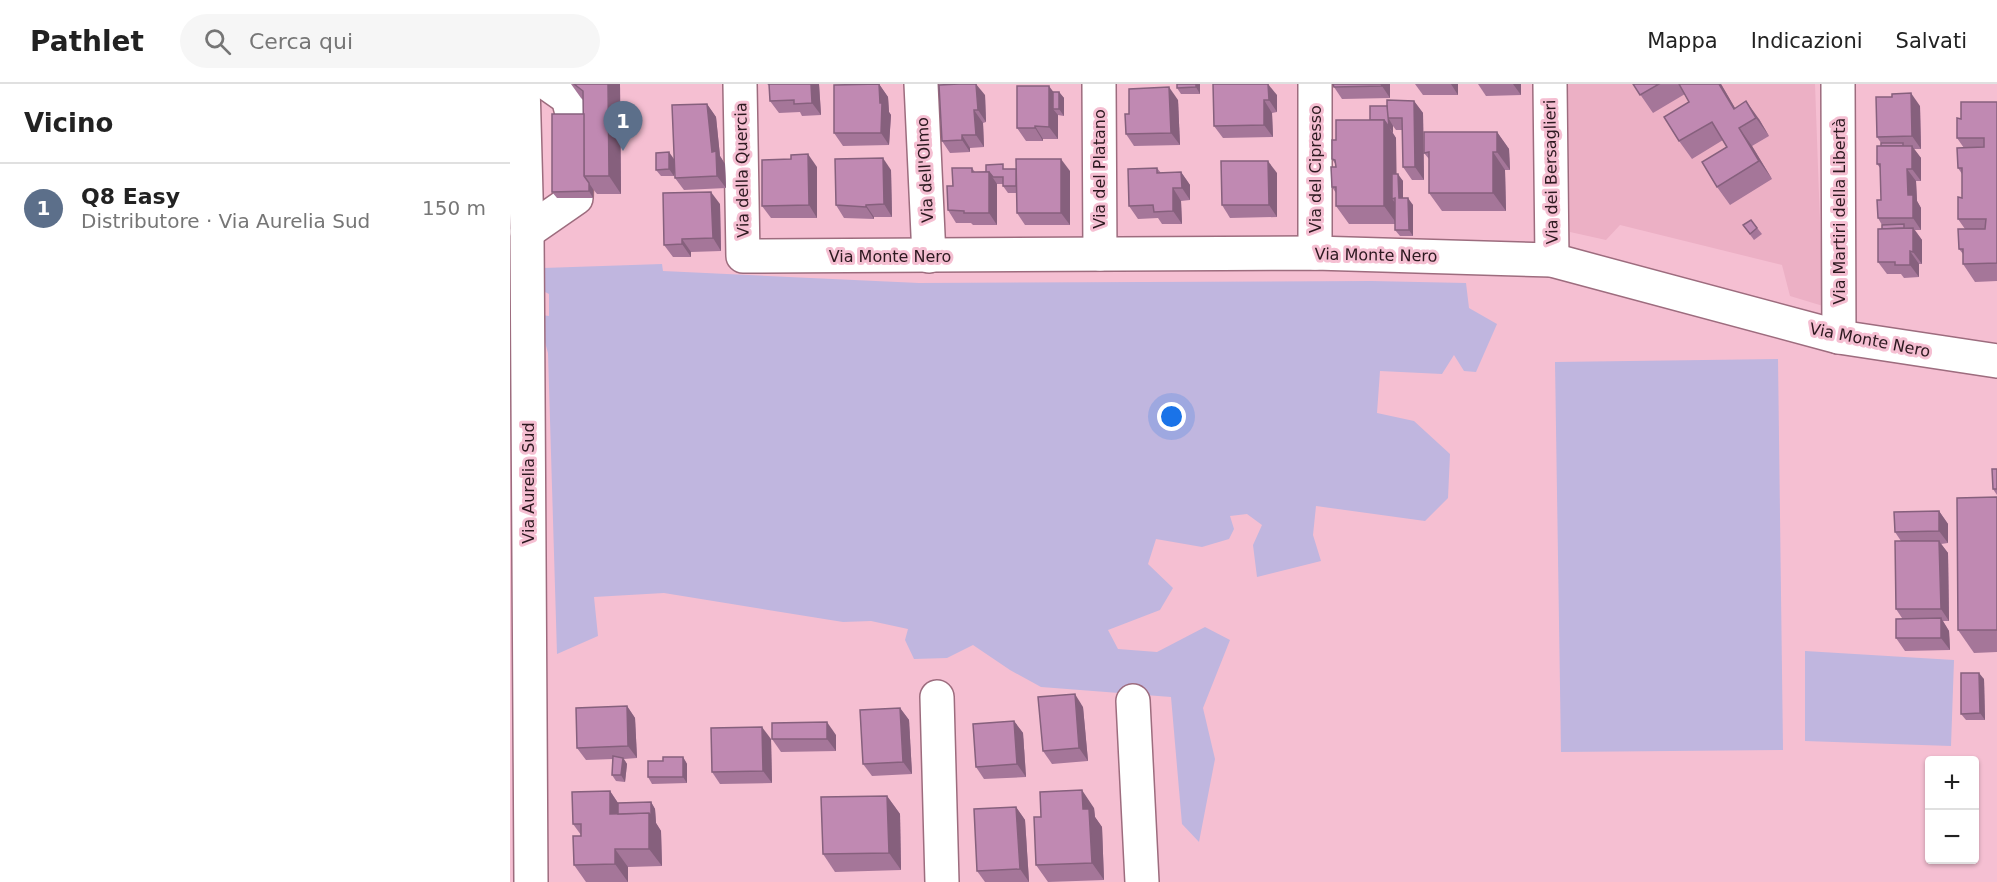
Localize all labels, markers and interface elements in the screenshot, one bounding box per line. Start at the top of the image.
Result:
search box [180,14,600,68]
text: Pathlet [30,25,144,58]
icon: search [201,25,234,58]
text: Cerca qui [249,29,353,54]
text: Mappa [1647,29,1718,53]
text: Indicazioni [1751,29,1863,53]
text: Salvati [1896,29,1967,53]
street label: Via dei Bersaglieri [1540,99,1562,245]
pin: 1 [604,101,642,151]
street label: Via della Quercia [731,102,753,238]
street label: Via del Cipresso [1306,105,1325,233]
text: Vicino [24,108,113,138]
street label: Via del Platano [1090,109,1109,229]
street label: Via dell'Olmo [913,117,937,223]
street label: Via Martiri della Libertà [1830,118,1849,304]
text: Q8 Easy [81,184,180,209]
text: 1 [37,196,50,220]
text: 150 m [422,196,486,220]
text: Distributore · Via Aurelia Sud [81,209,370,233]
street label: Via Monte Nero [1314,244,1438,266]
street label: Via Monte Nero [829,247,951,266]
street label: Via Monte Nero [1808,319,1932,361]
your location [1157,402,1186,431]
street label: Via Aurelia Sud [519,422,538,544]
map controls [1925,756,1979,864]
button: + [1925,756,1979,810]
button: − [1925,810,1979,864]

